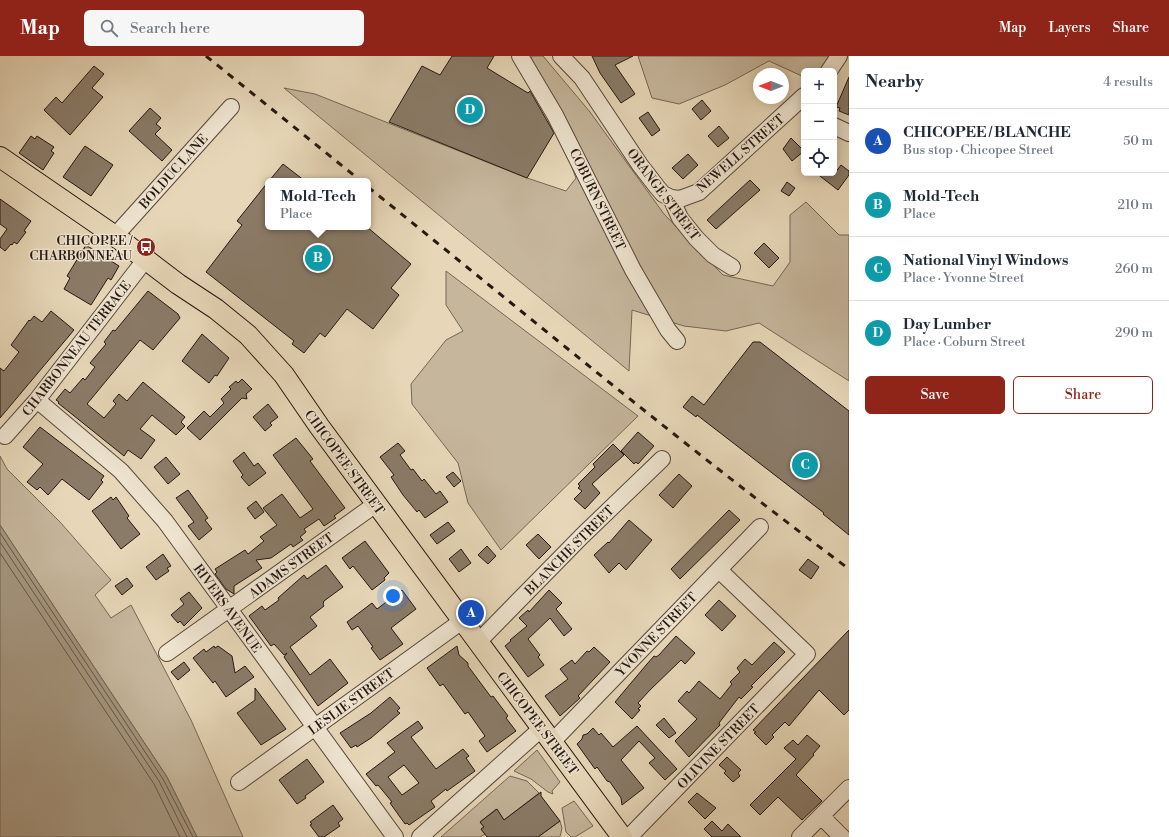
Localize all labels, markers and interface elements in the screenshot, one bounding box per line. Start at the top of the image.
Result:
search box [84,10,364,46]
text: Map [20,16,60,40]
icon: search [98,17,120,39]
text: Search here [130,19,210,38]
text: Map [999,19,1026,37]
text: Layers [1048,19,1091,37]
text: Share [1113,19,1149,37]
north arrow [753,68,789,104]
map controls [801,68,837,176]
button: + [801,68,837,104]
text: Nearby [865,71,924,93]
text: 4 results [1103,74,1153,90]
pin: D [457,95,483,125]
button: − [801,104,837,140]
street label: NEWELL STREET [693,111,788,196]
text: CHICOPEE / BLANCHE [903,123,1071,142]
street label: BOLDUC LANE [135,131,212,213]
text: A [873,133,883,149]
text: 50 m [1123,133,1153,149]
button: locate [801,140,837,176]
text: Bus stop · Chicopee Street [903,142,1054,158]
street label: ORANGE STREET [623,145,703,244]
street label: COBURN STREET [566,146,629,253]
popup [265,178,371,230]
text: Mold-Tech [280,187,356,206]
text: Mold-Tech [903,187,979,206]
text: B [873,197,883,213]
text: 210 m [1118,197,1153,213]
text: Place [280,206,312,222]
text: Place [903,206,935,222]
place label: CHICOPEE / CHARBONNEAU [29,233,134,264]
bus stop icon: CHICOPEE / CHARBONNEAU [135,236,157,258]
pin: B [305,243,331,273]
text: National Vinyl Windows [903,251,1068,270]
text: C [873,261,883,277]
text: 260 m [1115,261,1153,277]
text: Place · Yvonne Street [903,270,1024,286]
street label: CHARBONNEAU TERRACE [19,278,135,419]
text: Day Lumber [903,315,991,334]
text: D [873,325,883,341]
text: 290 m [1115,325,1153,341]
text: Place · Coburn Street [903,334,1026,350]
button: Save [865,376,1005,414]
button: Share [1013,376,1153,414]
street label: CHICOPEE STREET [301,407,388,518]
pin: C [792,450,818,480]
street label: BLANCHE STREET [521,503,618,600]
street label: ADAMS STREET [245,530,337,603]
street label: RIVERS AVENUE [190,561,265,656]
your location [383,586,403,606]
street label: YVONNE STREET [612,589,701,681]
pin: A [458,598,484,628]
street label: LESLIE STREET [305,665,398,738]
street label: CHICOPEE STREET [493,669,581,779]
street label: OLIVINE STREET [674,701,763,792]

